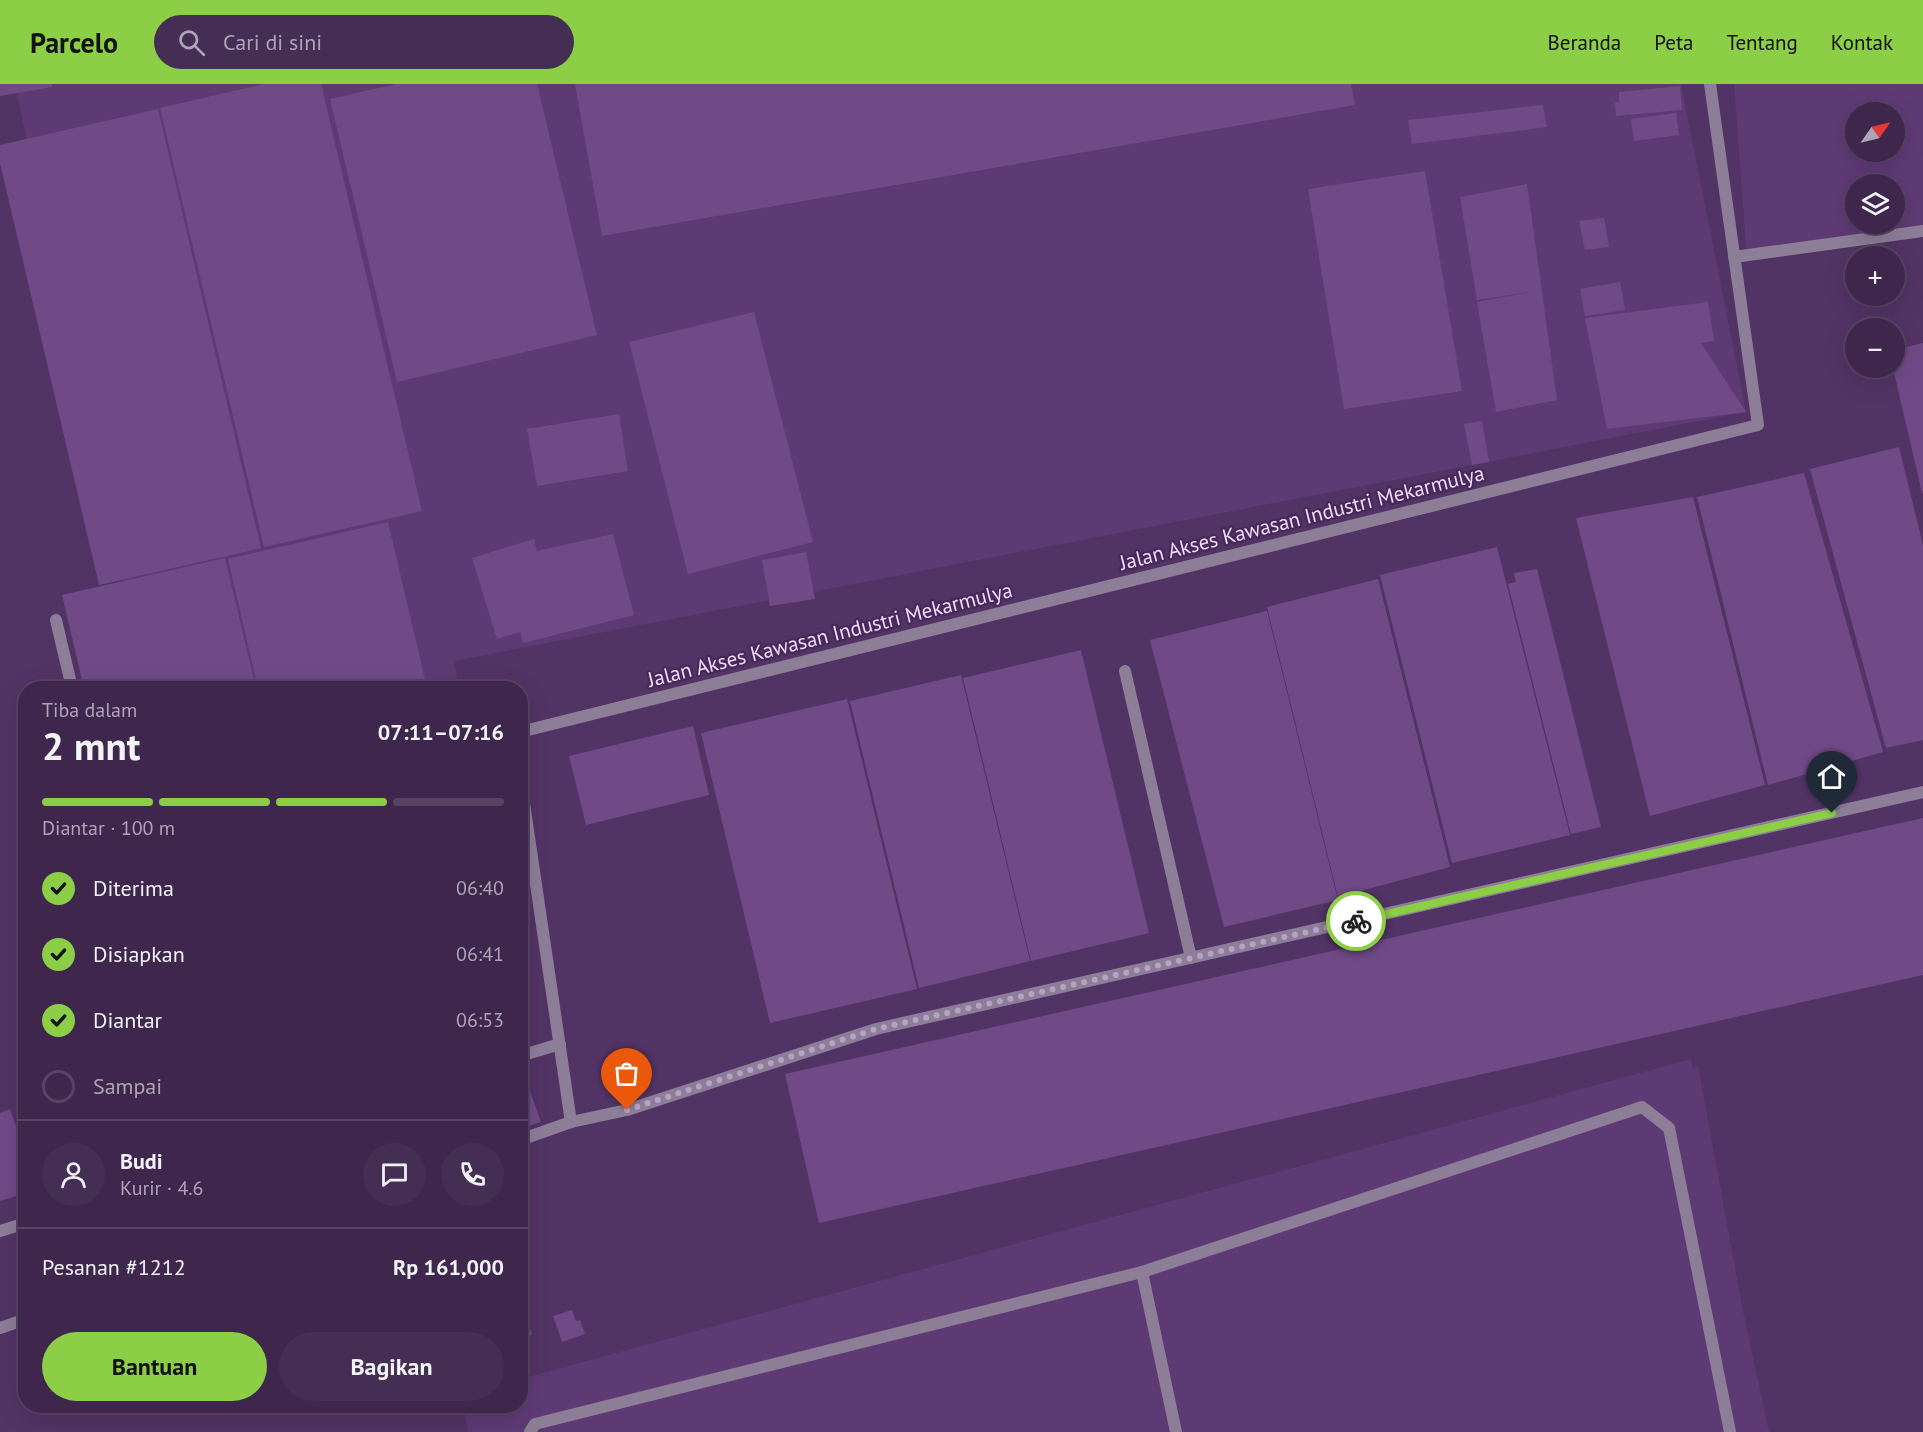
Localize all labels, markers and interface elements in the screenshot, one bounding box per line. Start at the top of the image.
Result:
search box [154,15,574,69]
text: Parcelo [30,24,118,61]
icon: search [175,26,208,59]
text: Cari di sini [223,28,322,56]
text: Beranda [1548,29,1621,56]
text: Peta [1654,29,1693,56]
text: Tentang [1726,29,1798,56]
text: Kontak [1831,29,1893,56]
north arrow [1845,102,1905,162]
map controls [1845,102,1905,378]
button: layers [1845,174,1905,234]
button: + [1845,246,1905,306]
button: − [1845,318,1905,378]
street label: Jalan Akses Kawasan Industri Mekarmulya [1116,459,1487,576]
street label: Jalan Akses Kawasan Industri Mekarmulya [644,576,1015,693]
text: Tiba dalam [42,697,137,723]
text: 07:11–07:16 [378,718,504,746]
text: 2 mnt [42,720,140,771]
pin [1806,751,1857,813]
icon: home [1815,760,1848,793]
text: Diantar · 100 m [42,815,175,841]
icon: check [42,872,75,905]
text: Diterima [93,874,174,902]
text: 06:40 [456,875,504,901]
courier [1326,891,1386,951]
icon: bike [1340,905,1373,938]
icon: check [42,938,75,971]
text: Disiapkan [93,940,185,968]
text: 06:41 [456,941,504,967]
icon: check [42,1004,75,1037]
text: Diantar [93,1006,162,1034]
text: 06:53 [456,1007,504,1033]
pin [601,1048,652,1110]
icon: bag [610,1057,643,1090]
text: Sampai [93,1072,162,1100]
button: person [42,1143,105,1206]
button: chat [363,1143,426,1206]
button: phone [441,1143,504,1206]
text: Budi [120,1147,163,1175]
text: Kurir · 4.6 [120,1175,203,1201]
text: Pesanan #1212 [42,1253,186,1281]
text: Rp 161,000 [393,1253,504,1281]
button: Bantuan [42,1332,267,1401]
button: Bagikan [279,1332,504,1401]

